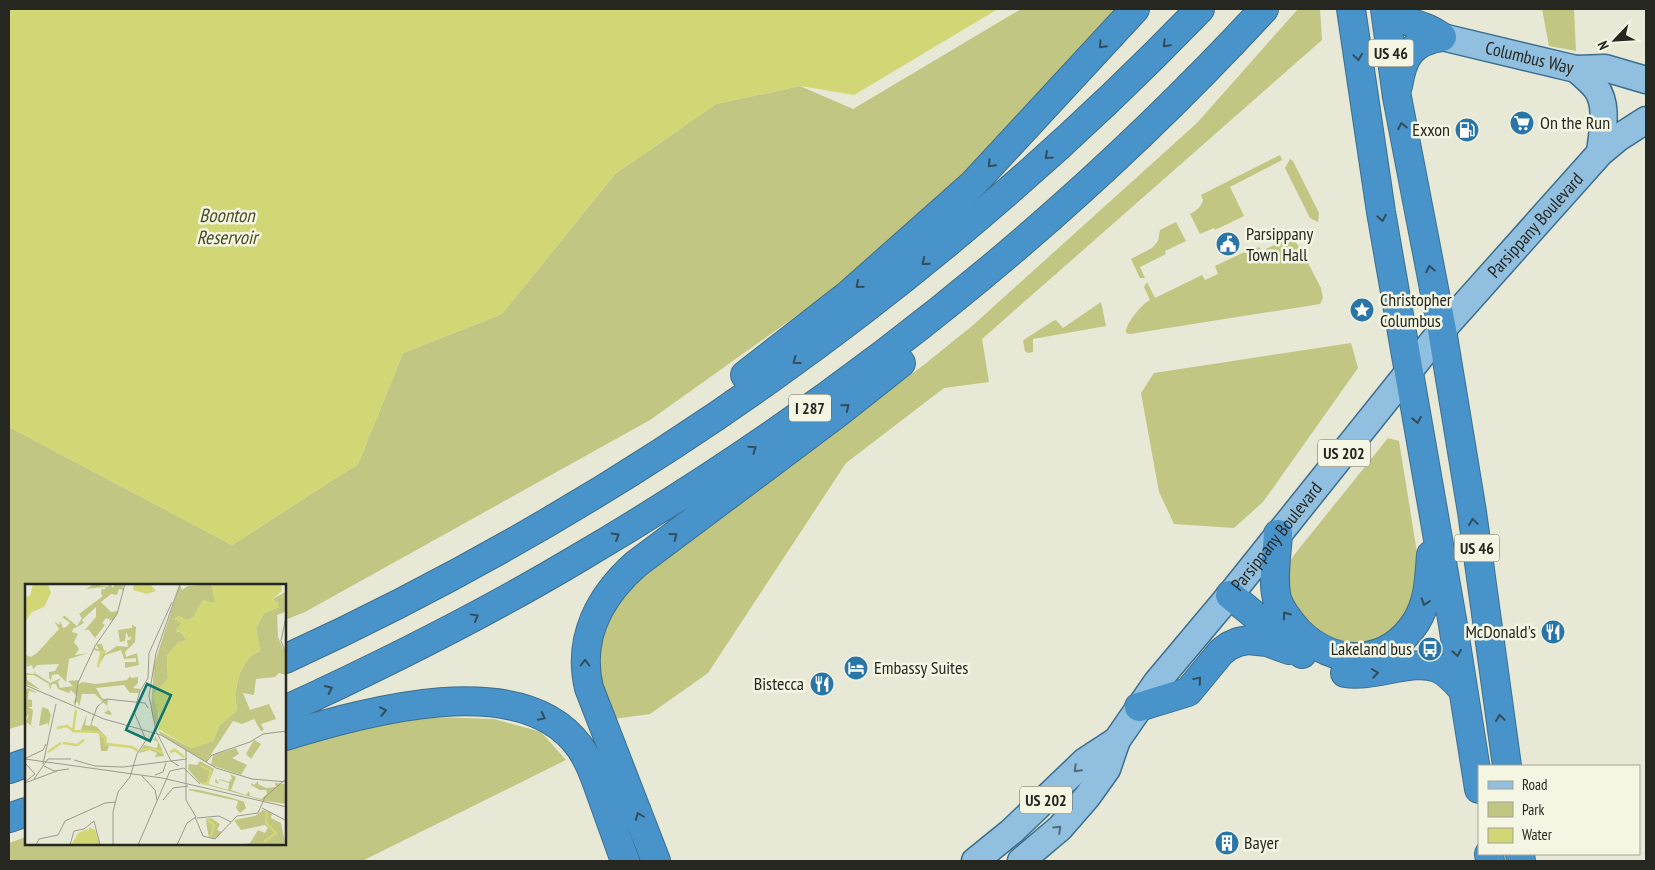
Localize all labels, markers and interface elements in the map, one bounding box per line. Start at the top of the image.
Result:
north arrow [1590,15,1640,65]
street label: Columbus Way [1483,36,1576,79]
one-way arrow [1163,38,1172,47]
text: N [1593,38,1613,53]
one-way arrow [1099,40,1108,49]
road number: US 46 [1368,40,1414,66]
one-way arrow [1352,53,1363,61]
supermarket icon: On the Run [1509,110,1535,136]
place label: On the Run [1540,111,1610,134]
fuel station icon: Exxon [1454,117,1480,143]
place label: Exxon [1412,118,1450,141]
one-way arrow [1398,122,1408,130]
one-way arrow [1045,150,1054,159]
one-way arrow [988,158,997,167]
street label: Parsippany Boulevard [1482,168,1588,282]
water label: Boonton Reservoir [197,203,260,249]
one-way arrow [1376,213,1386,222]
place label: Parsippany Town Hall [1246,222,1314,266]
public building icon: Parsippany Town Hall [1215,231,1241,257]
one-way arrow [922,257,931,266]
one-way arrow [1426,265,1436,274]
one-way arrow [855,280,864,289]
place label: Christopher Columbus [1380,288,1452,332]
place icon: Christopher Columbus [1349,297,1375,323]
one-way arrow [793,355,802,364]
road number: I 287 [789,394,831,422]
one-way arrow [840,404,849,412]
one-way arrow [1411,415,1421,424]
road number: US 202 [1318,439,1370,466]
one-way arrow [747,445,756,455]
street label: Parsippany Boulevard [1226,477,1327,595]
one-way arrow [1469,518,1479,527]
one-way arrow [610,533,619,543]
one-way arrow [668,533,677,541]
road number: US 46 [1454,534,1500,562]
inset map [25,584,286,845]
one-way arrow [1420,597,1430,605]
one-way arrow [1283,611,1292,621]
one-way arrow [469,613,478,623]
restaurant icon: McDonald's [1540,619,1566,645]
place label: McDonald's [1465,620,1536,643]
bus stop icon: Lakeland bus [1417,636,1443,662]
place label: Lakeland bus [1331,637,1412,660]
one-way arrow [1452,648,1462,657]
hotel icon: Embassy Suites [843,655,869,681]
place label: Embassy Suites [874,656,968,679]
one-way arrow [580,659,590,666]
one-way arrow [1370,668,1379,678]
restaurant icon: Bistecca [809,671,835,697]
place label: Bistecca [754,672,804,695]
one-way arrow [1192,677,1201,686]
one-way arrow [324,685,333,696]
one-way arrow [379,706,387,716]
one-way arrow [537,710,546,720]
one-way arrow [1495,714,1506,722]
one-way arrow [1074,763,1083,772]
legend [1478,765,1640,855]
text: Road [1522,775,1548,794]
road number: US 202 [1020,786,1072,814]
text: Park [1522,800,1544,819]
one-way arrow [635,812,645,820]
text: Water [1522,825,1553,844]
one-way arrow [1052,826,1061,835]
building icon: Bayer [1214,830,1240,856]
place label: Bayer [1244,831,1279,854]

